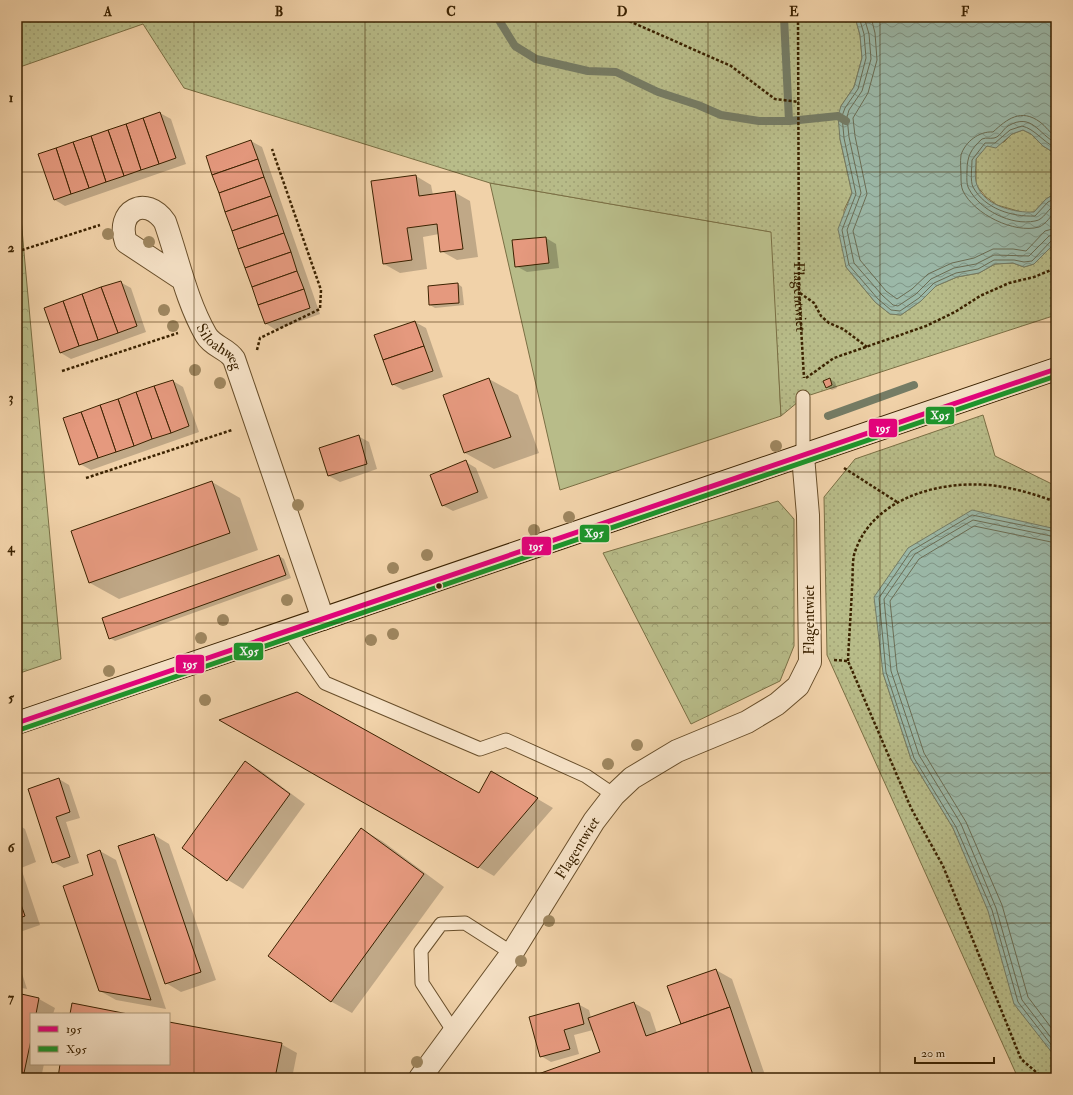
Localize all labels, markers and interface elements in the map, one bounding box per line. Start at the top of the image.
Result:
text: A [103,4,113,20]
text: B [275,4,283,20]
text: C [446,4,456,20]
text: D [617,4,628,20]
text: E [789,4,799,20]
text: F [961,4,970,20]
text: 1 [9,90,14,106]
text: 2 [8,240,15,256]
street label: Flagentwiet [789,262,810,333]
street label: Siloahweg [192,320,246,373]
text: 3 [9,390,14,406]
line badge: X95 [925,406,955,425]
text: X95 [931,409,950,422]
line badge: 195 [868,418,898,438]
text: 195 [876,422,890,435]
line badge: X95 [579,524,610,543]
text: X95 [585,527,604,540]
line badge: 195 [521,536,552,556]
text: 4 [6,540,15,556]
text: 195 [529,540,543,553]
unlabelled marker [434,581,444,591]
street label: Flagentwiet [800,585,819,655]
line badge: X95 [233,642,264,661]
text: X95 [240,645,259,658]
line badge: 195 [175,654,205,674]
text: 195 [183,658,197,671]
text: 5 [8,690,14,706]
street label: Flagentwiet [551,813,604,883]
text: 6 [8,840,16,856]
text: 7 [8,990,15,1006]
legend [30,1013,170,1065]
text: 195 [66,1022,82,1037]
scale bar [915,1039,994,1065]
text: X95 [66,1042,87,1057]
text: 20 m [921,1046,946,1061]

